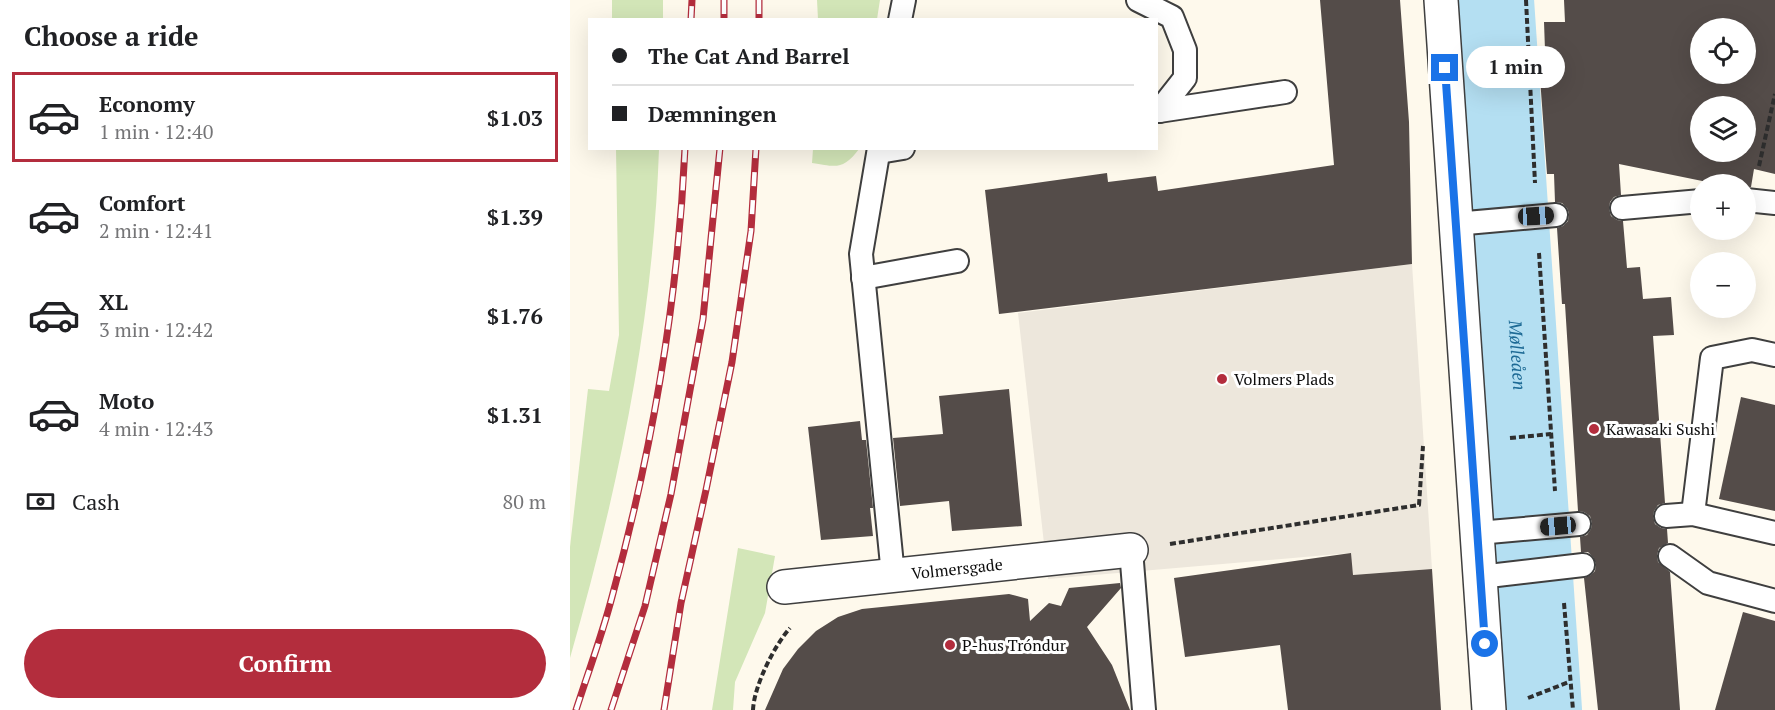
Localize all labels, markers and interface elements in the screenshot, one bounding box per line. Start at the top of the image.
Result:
text: Choose a ride [24,18,199,54]
map controls [1690,18,1756,318]
button: locate [1690,18,1756,84]
text: The Cat And Barrel [648,41,850,70]
callout: 1 min [1466,47,1565,89]
text: 1 min [1488,53,1543,80]
route end [1431,54,1458,81]
text: Economy [99,89,195,118]
icon: car [27,90,81,144]
button: layers [1690,96,1756,162]
text: Dæmningen [648,99,777,128]
text: $1.03 [487,103,543,132]
text: 1 min · 12:40 [99,118,213,145]
button: + [1690,174,1756,240]
text: Comfort [99,188,185,217]
icon: car [27,189,81,243]
text: $1.39 [487,202,543,231]
car [1518,206,1554,226]
text: 2 min · 12:41 [99,217,213,244]
button: − [1690,252,1756,318]
text: XL [99,287,128,316]
icon: car [27,288,81,342]
text: $1.76 [487,301,543,330]
text: 3 min · 12:42 [99,316,213,343]
water label: Mølleåen [1504,318,1532,391]
place label: Volmers Plads [1234,368,1334,390]
marker: Volmers Plads [1215,372,1229,386]
text: Moto [99,386,154,415]
icon: car [27,387,81,441]
text: $1.31 [487,400,543,429]
text: 4 min · 12:43 [99,415,213,442]
place label: Kawasaki Sushi [1606,418,1715,440]
marker: Kawasaki Sushi [1587,422,1601,436]
icon: cash [24,485,57,518]
text: Cash [72,487,120,516]
text: 80 m [503,488,546,515]
car [1539,515,1577,537]
street label: Volmersgade [910,553,1004,584]
button: Confirm [24,629,546,698]
route start [1471,630,1498,657]
place label: P-hus Tróndur [962,634,1067,656]
marker: P-hus Tróndur [943,638,957,652]

